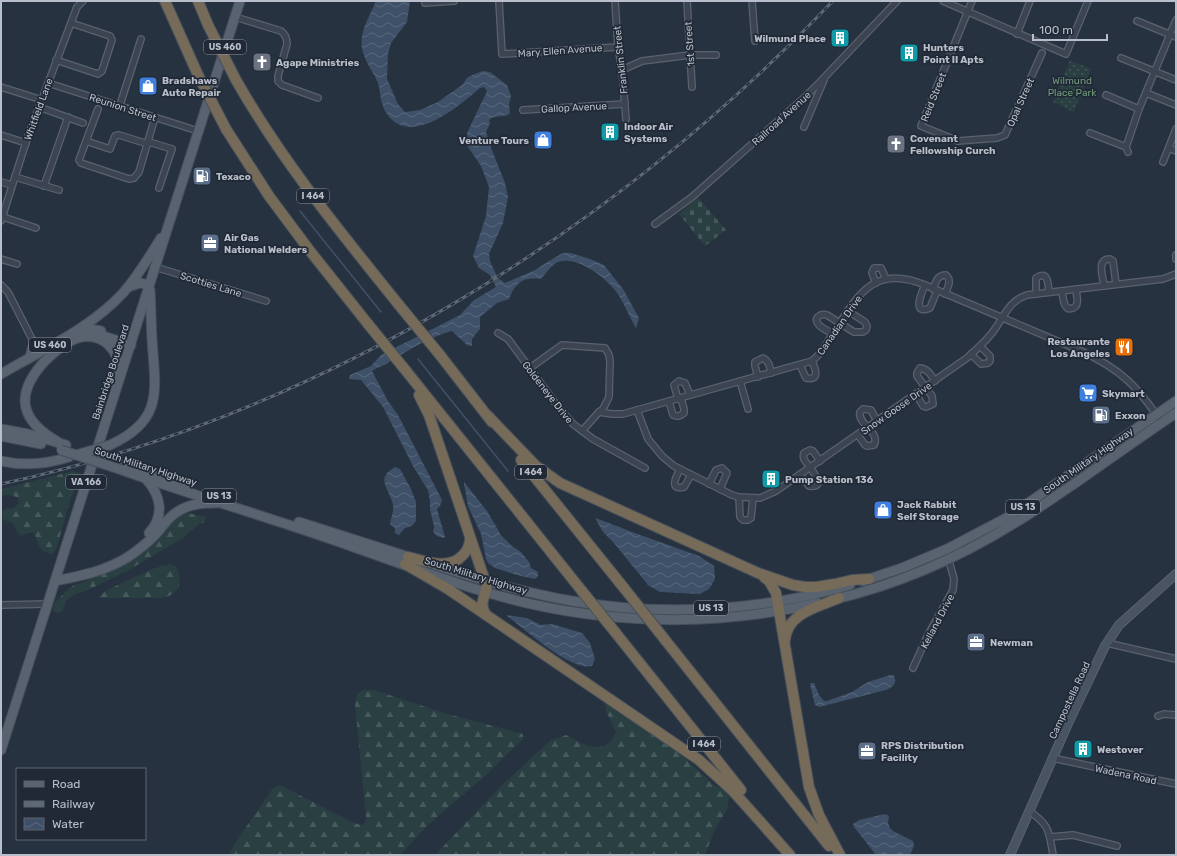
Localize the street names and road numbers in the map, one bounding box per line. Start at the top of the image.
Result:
street label: 1st Street [682,21,698,67]
street label: Franklin Street [611,25,631,95]
road number: US 460 [204,40,246,54]
street label: Mary Ellen Avenue [517,42,603,60]
street label: Reid Street [919,71,949,124]
street label: Whitfield Lane [22,76,56,142]
street label: Opal Street [1005,76,1037,129]
street label: Railroad Avenue [750,89,814,148]
street label: Reunion Street [88,91,158,124]
street label: Gallop Avenue [541,100,608,116]
road number: I 464 [297,189,329,203]
street label: Scotties Lane [179,270,243,300]
street label: Canadian Drive [815,293,865,358]
street label: Bainbridge Boulevard [90,323,132,422]
road number: US 460 [29,338,71,352]
street label: Goldeneye Drive [519,359,575,426]
street label: Snow Goose Drive [859,380,935,438]
street label: South Military Highway [1041,425,1136,496]
street label: South Military Highway [93,445,199,489]
road number: I 464 [515,465,547,479]
road number: VA 166 [66,475,106,489]
road number: US 13 [202,489,236,503]
road number: US 13 [1006,500,1040,514]
street label: South Military Highway [423,555,529,597]
street label: Kelland Drive [918,592,958,651]
road number: US 13 [694,601,728,615]
street label: Campostella Road [1047,660,1093,741]
road number: I 464 [688,737,720,751]
street label: Wadena Road [1094,763,1158,787]

